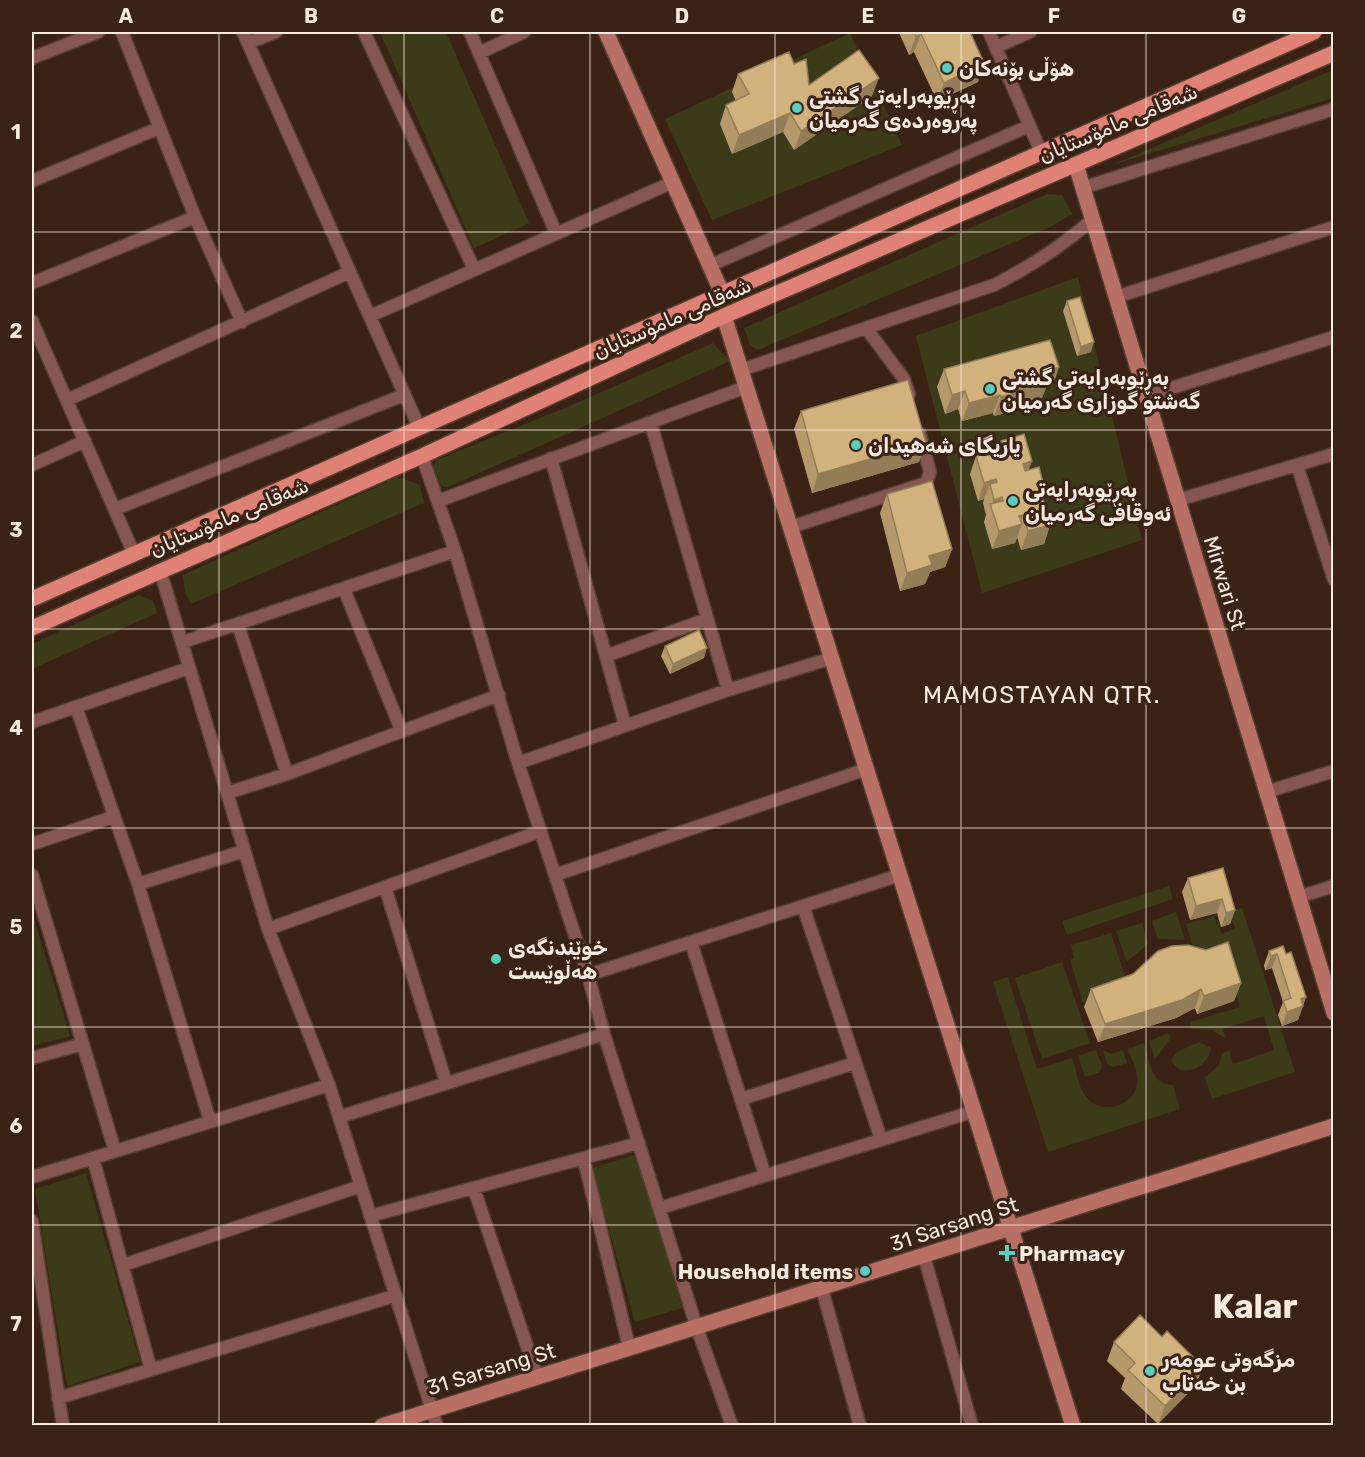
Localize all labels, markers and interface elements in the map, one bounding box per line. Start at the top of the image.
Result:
text: A [119,4,134,28]
text: B [304,4,318,28]
text: C [490,4,504,28]
text: D [675,4,689,28]
text: E [862,4,874,28]
text: F [1048,4,1060,28]
text: G [1232,4,1246,28]
place label: هۆڵی بۆنەکان [959,56,1074,82]
marker: هۆڵی بۆنەکان [940,61,954,75]
street label: شەقامی مامۆستایان [1035,78,1202,169]
place label: بەڕێوبەرایەتی گشتی پەروەردەی گەرمیان [809,84,978,135]
marker: بەڕێوبەرایەتی گشتی پەروەردەی گەرمیان [790,101,804,115]
text: 1 [11,120,21,144]
street label: شەقامی مامۆستایان [589,272,755,365]
text: 2 [10,319,23,343]
place label: بەڕێوبەرایەتی گشتی گەشتو گوزاری گەرمیان [1002,365,1200,415]
marker: بەڕێوبەرایەتی گشتی گەشتو گوزاری گەرمیان [983,382,997,396]
place label: یاریگای شەهیدان [868,433,1021,458]
marker: یاریگای شەهیدان [849,438,863,452]
street label: شەقامی مامۆستایان [146,472,313,563]
place label: بەڕێوبەرایەتی ئەوقافی گەرمیان [1025,477,1171,526]
marker: بەڕێوبەرایەتی ئەوقافی گەرمیان [1006,494,1020,508]
text: 3 [9,518,23,542]
street label: Mirwari St [1199,533,1251,633]
district label: MAMOSTAYAN QTR. [923,681,1161,709]
text: 4 [9,716,23,740]
text: 5 [10,915,23,939]
place label: خوێندنگەی هەڵوێست [508,935,608,985]
marker: خوێندنگەی هەڵوێست [489,952,503,966]
text: 6 [9,1114,23,1138]
street label: 31 Sarsang St [887,1192,1021,1256]
place label: Pharmacy [1019,1241,1125,1266]
marker: Pharmacy [1000,1246,1014,1260]
place label: Household items [678,1259,853,1284]
marker: Household items [858,1264,872,1278]
district label: Kalar [1212,1287,1298,1326]
text: 7 [10,1312,22,1336]
street label: 31 Sarsang St [424,1338,558,1400]
place label: مزگەوتی عومەر بن خەتاب [1160,1347,1295,1396]
marker: مزگەوتی عومەر بن خەتاب [1143,1364,1157,1378]

